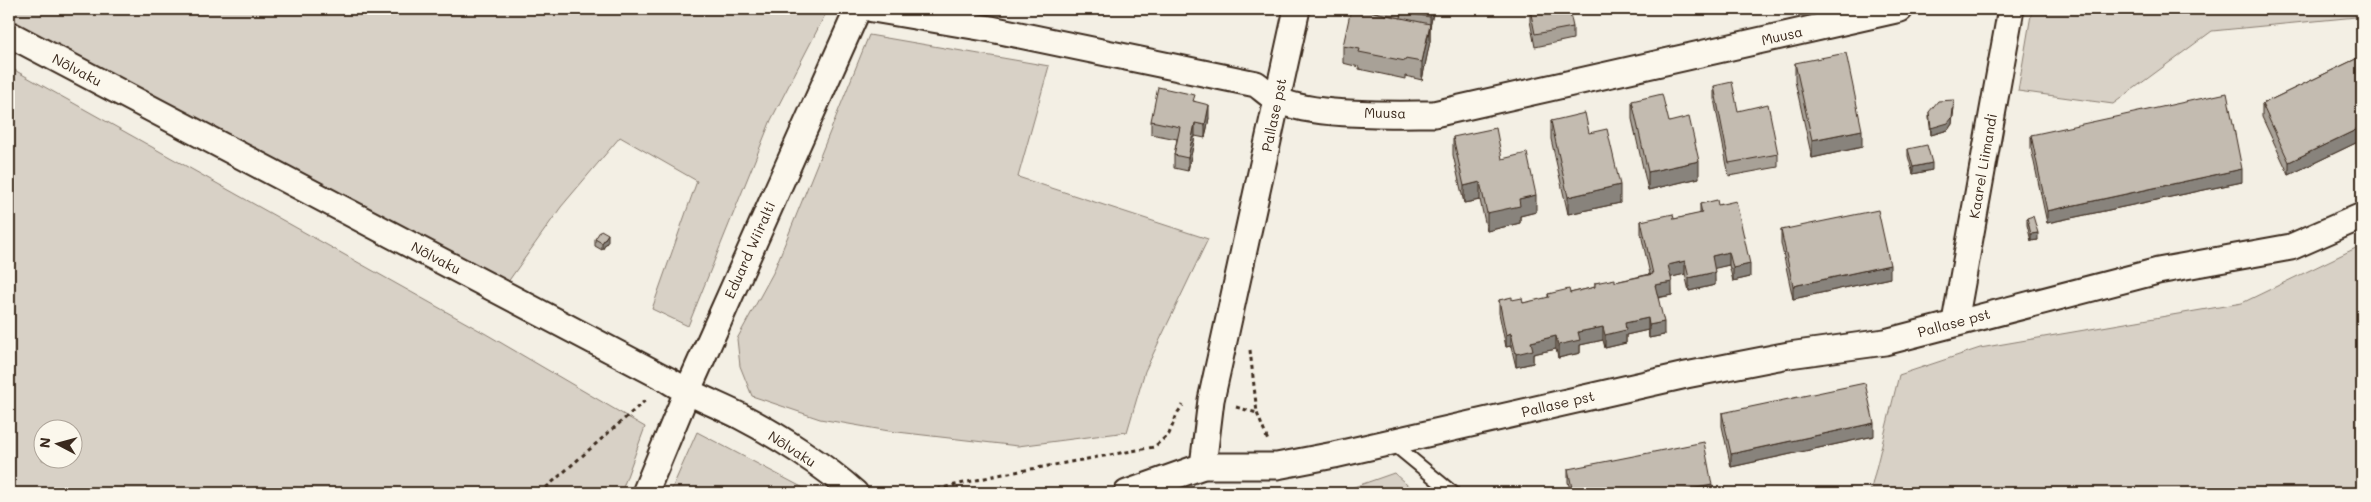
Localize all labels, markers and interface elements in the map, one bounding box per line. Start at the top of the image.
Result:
street label: Muusa [1759,22,1804,49]
street label: Nõlvaku [49,49,105,90]
street label: Pallase pst [1256,76,1291,153]
street label: Muusa [1364,103,1406,122]
street label: Kaarel Liimandi [1964,112,2001,220]
street label: Eduard Wiiralti [720,198,779,301]
street label: Nõlvaku [408,237,464,278]
street label: Pallase pst [1915,304,1992,341]
street label: Pallase pst [1519,386,1596,421]
north arrow [32,420,82,470]
street label: Nõlvaku [765,426,820,471]
text: N [35,436,55,449]

